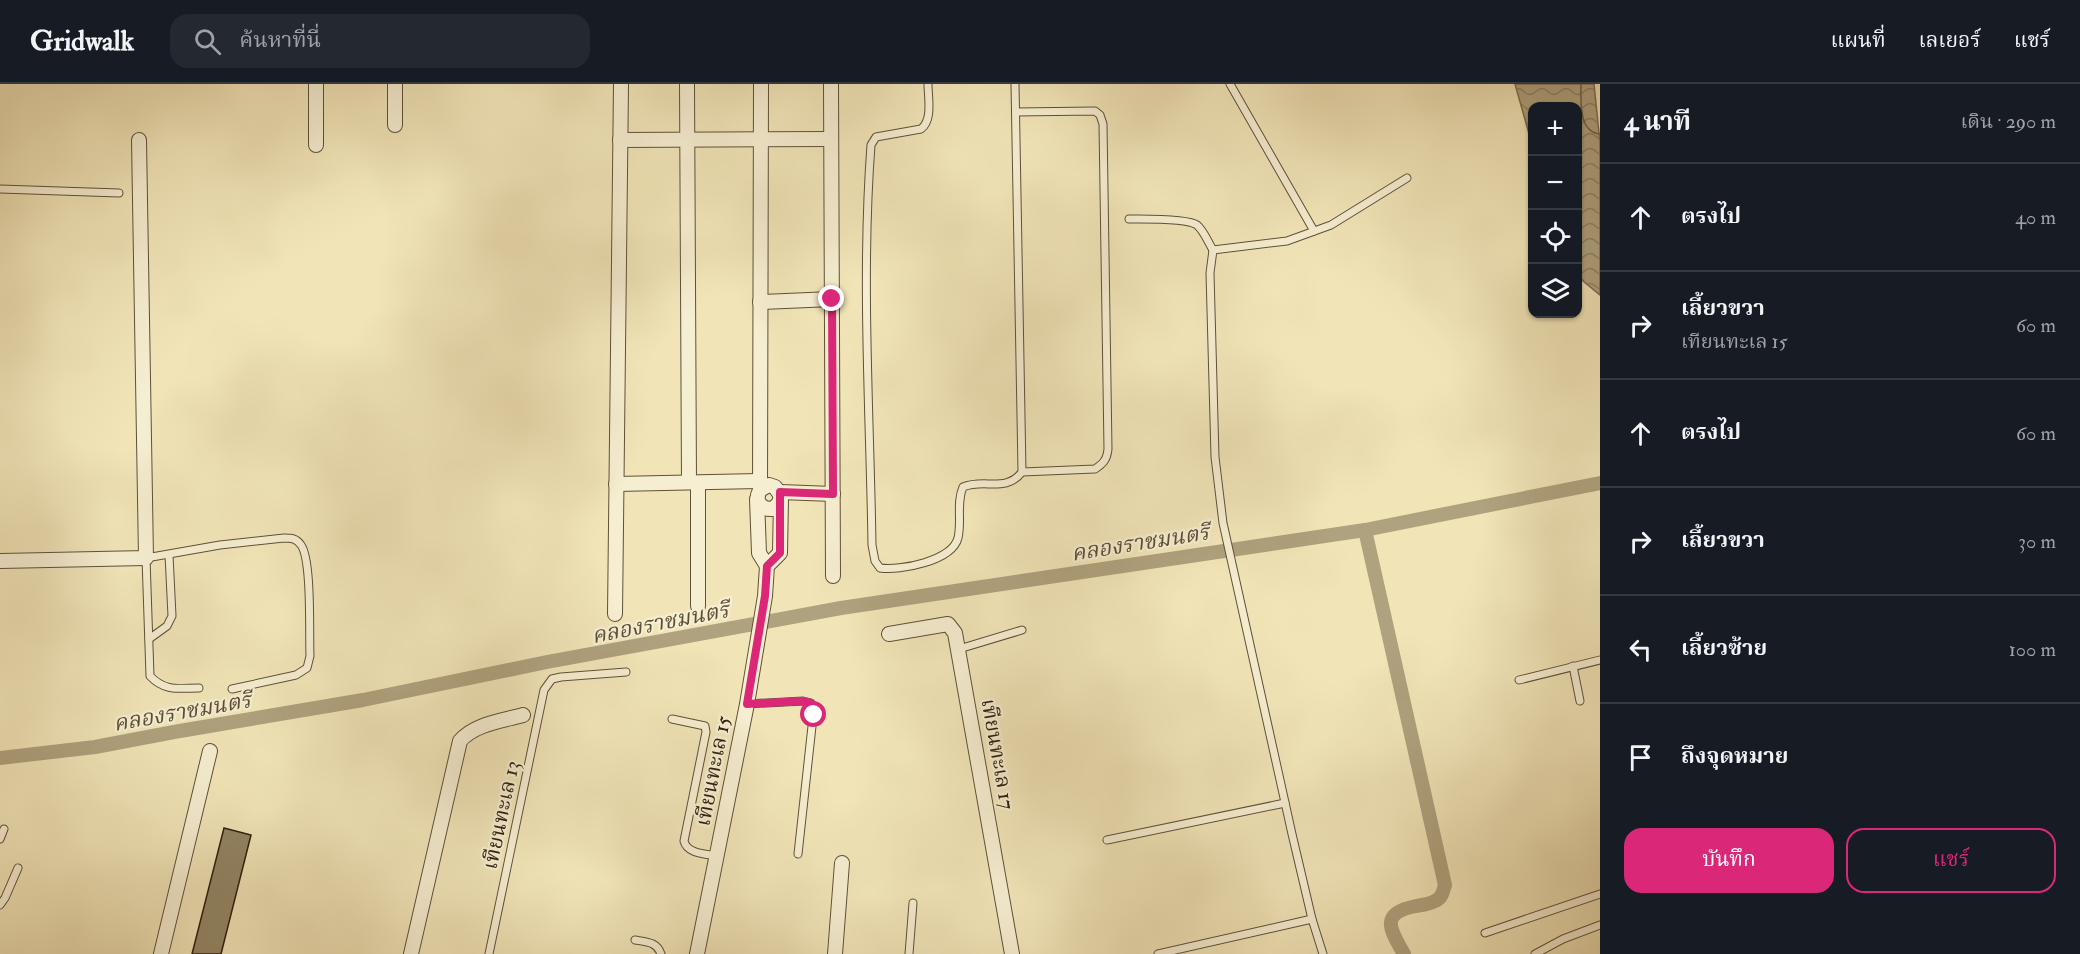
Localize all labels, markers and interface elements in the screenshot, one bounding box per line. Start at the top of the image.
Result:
search box [170,14,590,68]
text: Gridwalk [30,24,134,59]
icon: search [191,25,224,58]
text: ค้นหาที่นี่ [239,26,321,54]
text: แผนที่ [1831,27,1886,54]
text: เลเยอร์ [1919,27,1981,54]
text: แชร์ [2014,27,2050,54]
map controls [1528,102,1582,318]
button: + [1528,102,1582,156]
text: 4 นาที [1624,106,1691,138]
text: เดิน · 290 m [1960,109,2056,134]
button: − [1528,156,1582,210]
icon: ahead [1624,201,1657,234]
text: ตรงไป [1681,202,1741,230]
text: 40 m [2015,205,2056,230]
button: locate [1528,210,1582,264]
button: layers [1528,264,1582,318]
route end [818,285,844,311]
text: เลี้ยวขวา [1681,294,1765,322]
icon: right [1624,309,1657,342]
text: 60 m [2016,313,2056,338]
text: เทียนทะเล 15 [1681,329,1787,354]
icon: ahead [1624,417,1657,450]
text: ตรงไป [1681,418,1741,446]
text: 60 m [2016,421,2056,446]
water label: คลองราชมนตรี [1069,518,1215,568]
icon: right [1624,525,1657,558]
text: เลี้ยวขวา [1681,526,1765,554]
text: 30 m [2018,529,2056,554]
water label: คลองราชมนตรี [589,595,735,650]
icon: left [1624,633,1657,666]
text: เลี้ยวซ้าย [1681,634,1767,662]
text: 100 m [2009,637,2056,662]
water label: คลองราชมนตรี [111,685,257,738]
street label: เทียนทะเล 17 [974,696,1021,812]
route start [800,701,826,727]
street label: เทียนทะเล 15 [690,713,738,829]
icon: arrive [1624,741,1657,774]
text: ถึงจุดหมาย [1681,742,1788,770]
street label: เทียนทะเล 13 [477,758,526,872]
button: บันทึก [1624,828,1834,893]
button: แชร์ [1846,828,2056,893]

